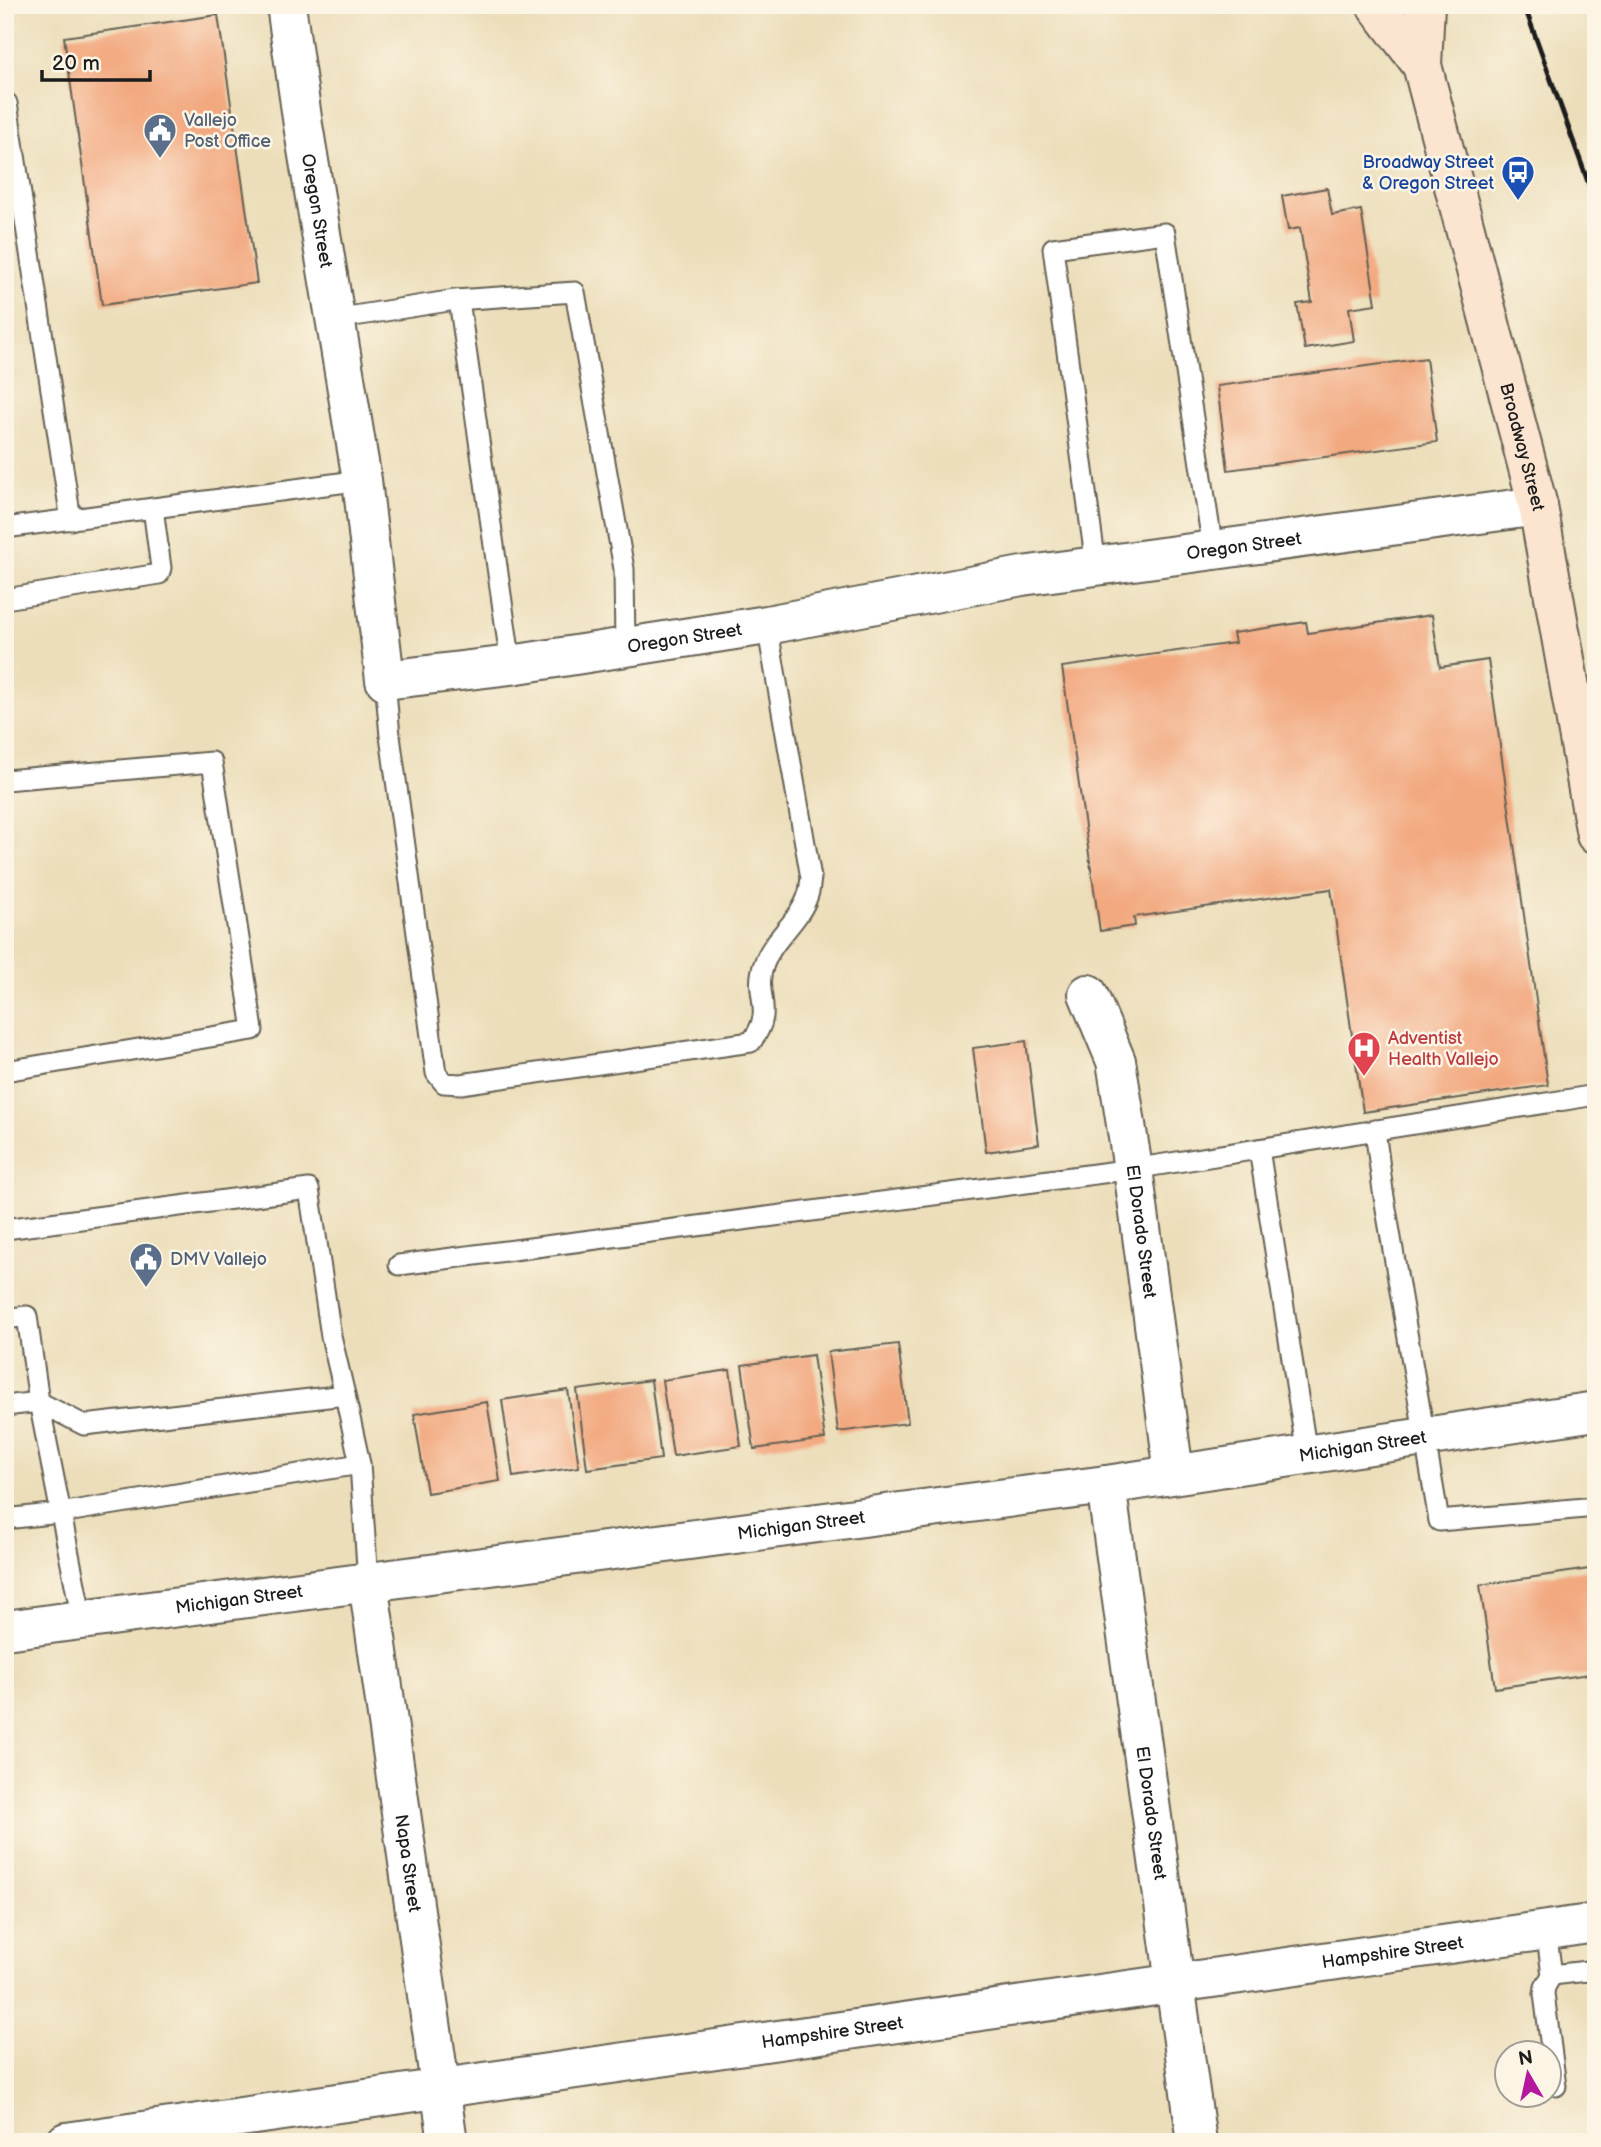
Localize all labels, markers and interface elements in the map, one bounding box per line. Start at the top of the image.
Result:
scale bar [42,38,150,82]
text: 20 m [52,51,100,76]
place label: Vallejo Post Office [184,110,271,152]
public building icon: Vallejo Post Office [141,111,179,160]
street label: Oregon Street [297,152,337,270]
place label: Broadway Street & Oregon Street [1362,152,1494,194]
bus stop icon: Broadway Street & Oregon Street [1499,153,1537,202]
street label: Broadway Street [1495,381,1549,513]
street label: Oregon Street [1185,528,1303,565]
street label: Oregon Street [626,619,744,658]
place label: Adventist Health Vallejo [1388,1028,1499,1070]
hospital icon: Adventist Health Vallejo [1345,1029,1383,1078]
street label: El Dorado Street [1122,1163,1160,1300]
public building icon: DMV Vallejo [127,1240,165,1289]
place label: DMV Vallejo [170,1249,267,1270]
street label: Michigan Street [1298,1427,1428,1467]
street label: Michigan Street [736,1507,867,1544]
street label: Michigan Street [174,1581,304,1618]
street label: El Dorado Street [1131,1745,1171,1882]
street label: Napa Street [390,1813,425,1914]
street label: Hampshire Street [1320,1932,1465,1973]
street label: Hampshire Street [760,2012,905,2053]
north arrow [1492,2038,1562,2108]
text: N [1517,2046,1534,2071]

